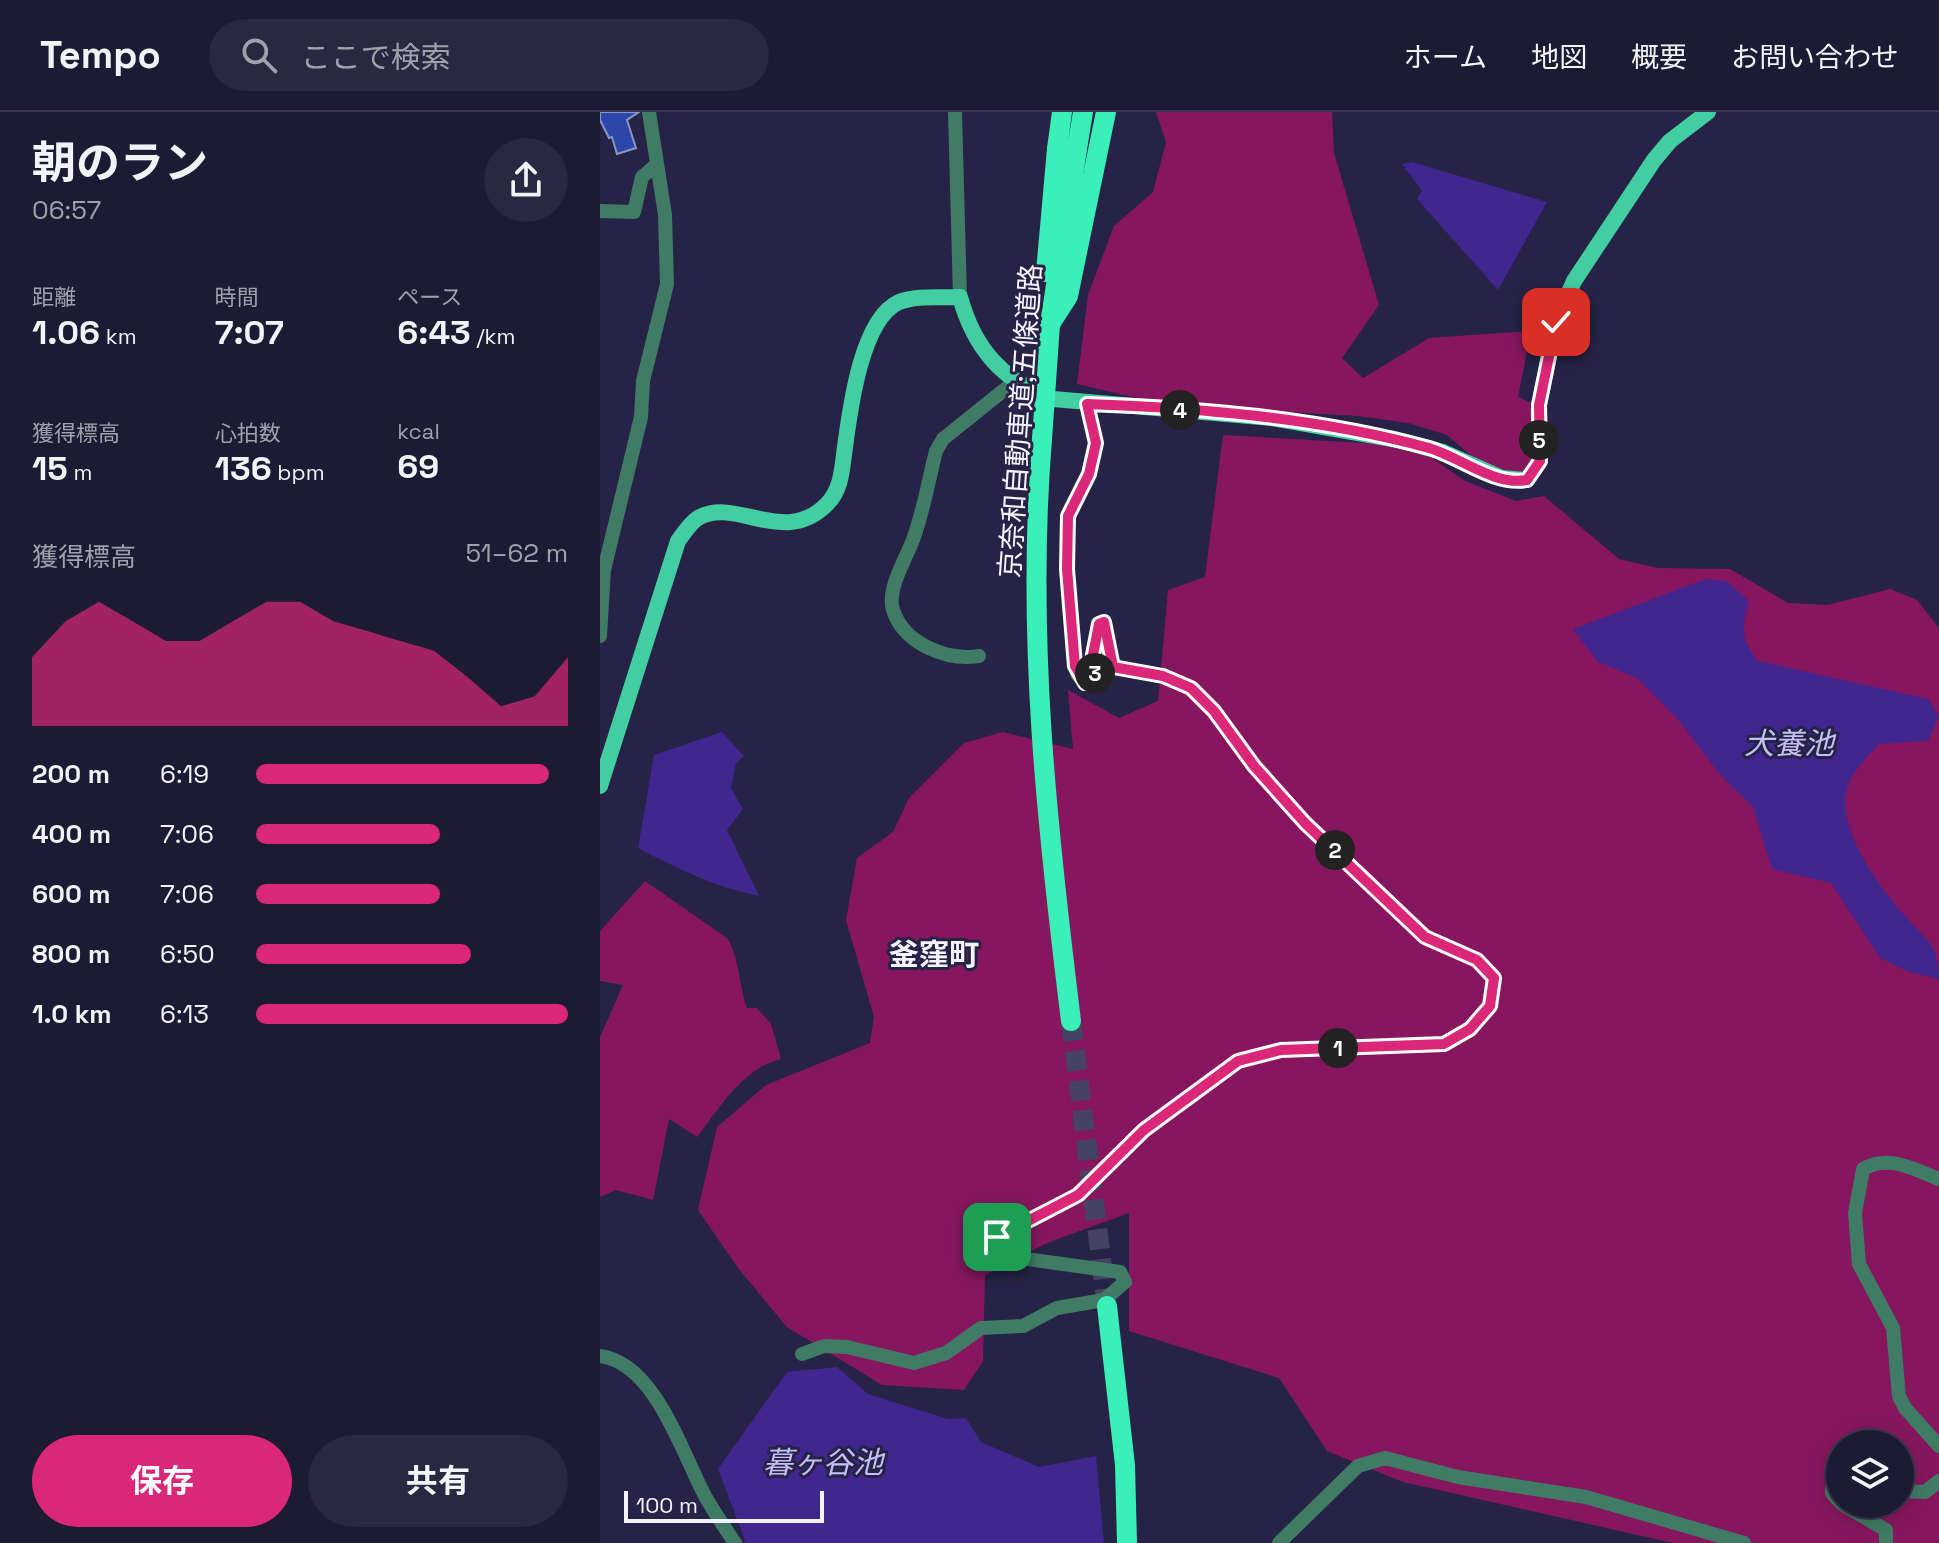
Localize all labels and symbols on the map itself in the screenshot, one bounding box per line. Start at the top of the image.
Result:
street label: 京奈和自動車道;五條道路 [991,263,1049,579]
pin [1522,288,1590,356]
pin: 4 [1160,390,1200,430]
pin: 5 [1519,420,1559,460]
pin: 3 [1075,653,1115,693]
water label: 犬養池 [1744,724,1837,763]
pin: 2 [1315,830,1355,870]
district label: 釜窪町 [889,935,979,974]
pin: 1 [1318,1028,1358,1068]
pin [963,1203,1031,1271]
water label: 暮ヶ谷池 [763,1443,886,1482]
scale bar [624,1487,824,1523]

